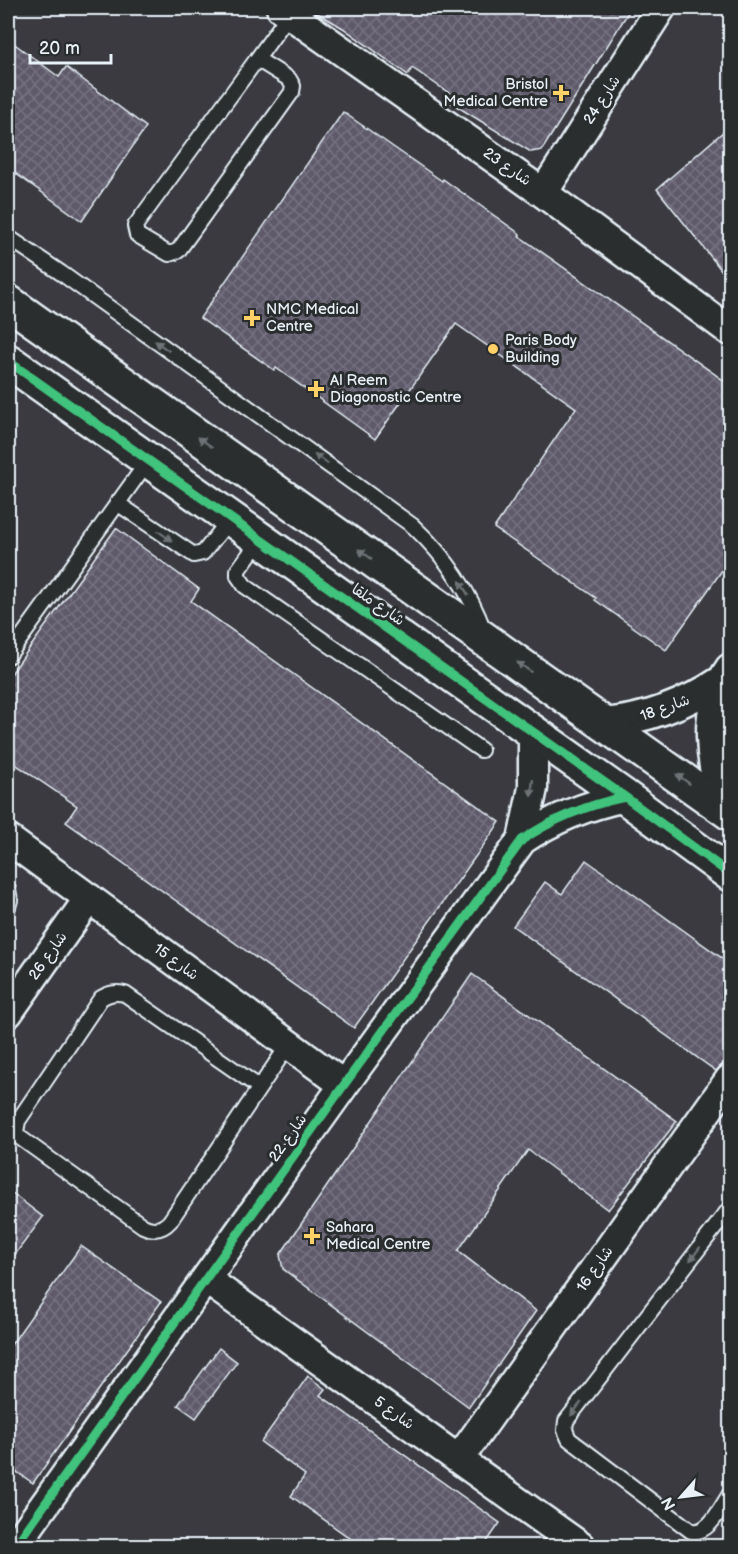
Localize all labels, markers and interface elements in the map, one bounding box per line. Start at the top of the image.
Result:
scale bar [30,27,111,65]
text: 20 m [39,38,80,59]
street label: شارع 24 [579,72,625,128]
place label: Bristol Medical Centre [444,75,548,111]
marker: Bristol Medical Centre [552,84,570,102]
street label: شارع 23 [479,144,535,190]
place label: NMC Medical Centre [266,300,359,336]
marker: NMC Medical Centre [243,309,261,327]
place label: Paris Body Building [505,331,577,367]
one-way arrow [155,340,170,352]
marker: Paris Body Building [486,342,500,356]
place label: Al Reem Diagonostic Centre [330,371,461,407]
marker: Al Reem Diagonostic Centre [307,380,325,398]
one-way arrow [198,436,214,448]
one-way arrow [313,453,329,465]
one-way arrow [157,530,173,542]
one-way arrow [357,548,373,560]
street label: شارع ملقا [348,580,408,630]
one-way arrow [459,580,470,596]
one-way arrow [516,661,532,673]
street label: شارع 18 [638,690,692,726]
one-way arrow [675,774,690,786]
one-way arrow [528,778,537,797]
street label: شارع 26 [25,928,71,984]
street label: شارع 15 [150,939,202,985]
street label: شارع 22 [265,1110,311,1166]
place label: Sahara Medical Centre [326,1218,431,1254]
marker: Sahara Medical Centre [303,1227,321,1245]
street label: شارع 16 [572,1242,618,1296]
one-way arrow [689,1246,701,1262]
street label: شارع 5 [370,1392,418,1434]
one-way arrow [570,1401,583,1416]
north arrow [651,1467,711,1527]
text: N [658,1494,680,1513]

